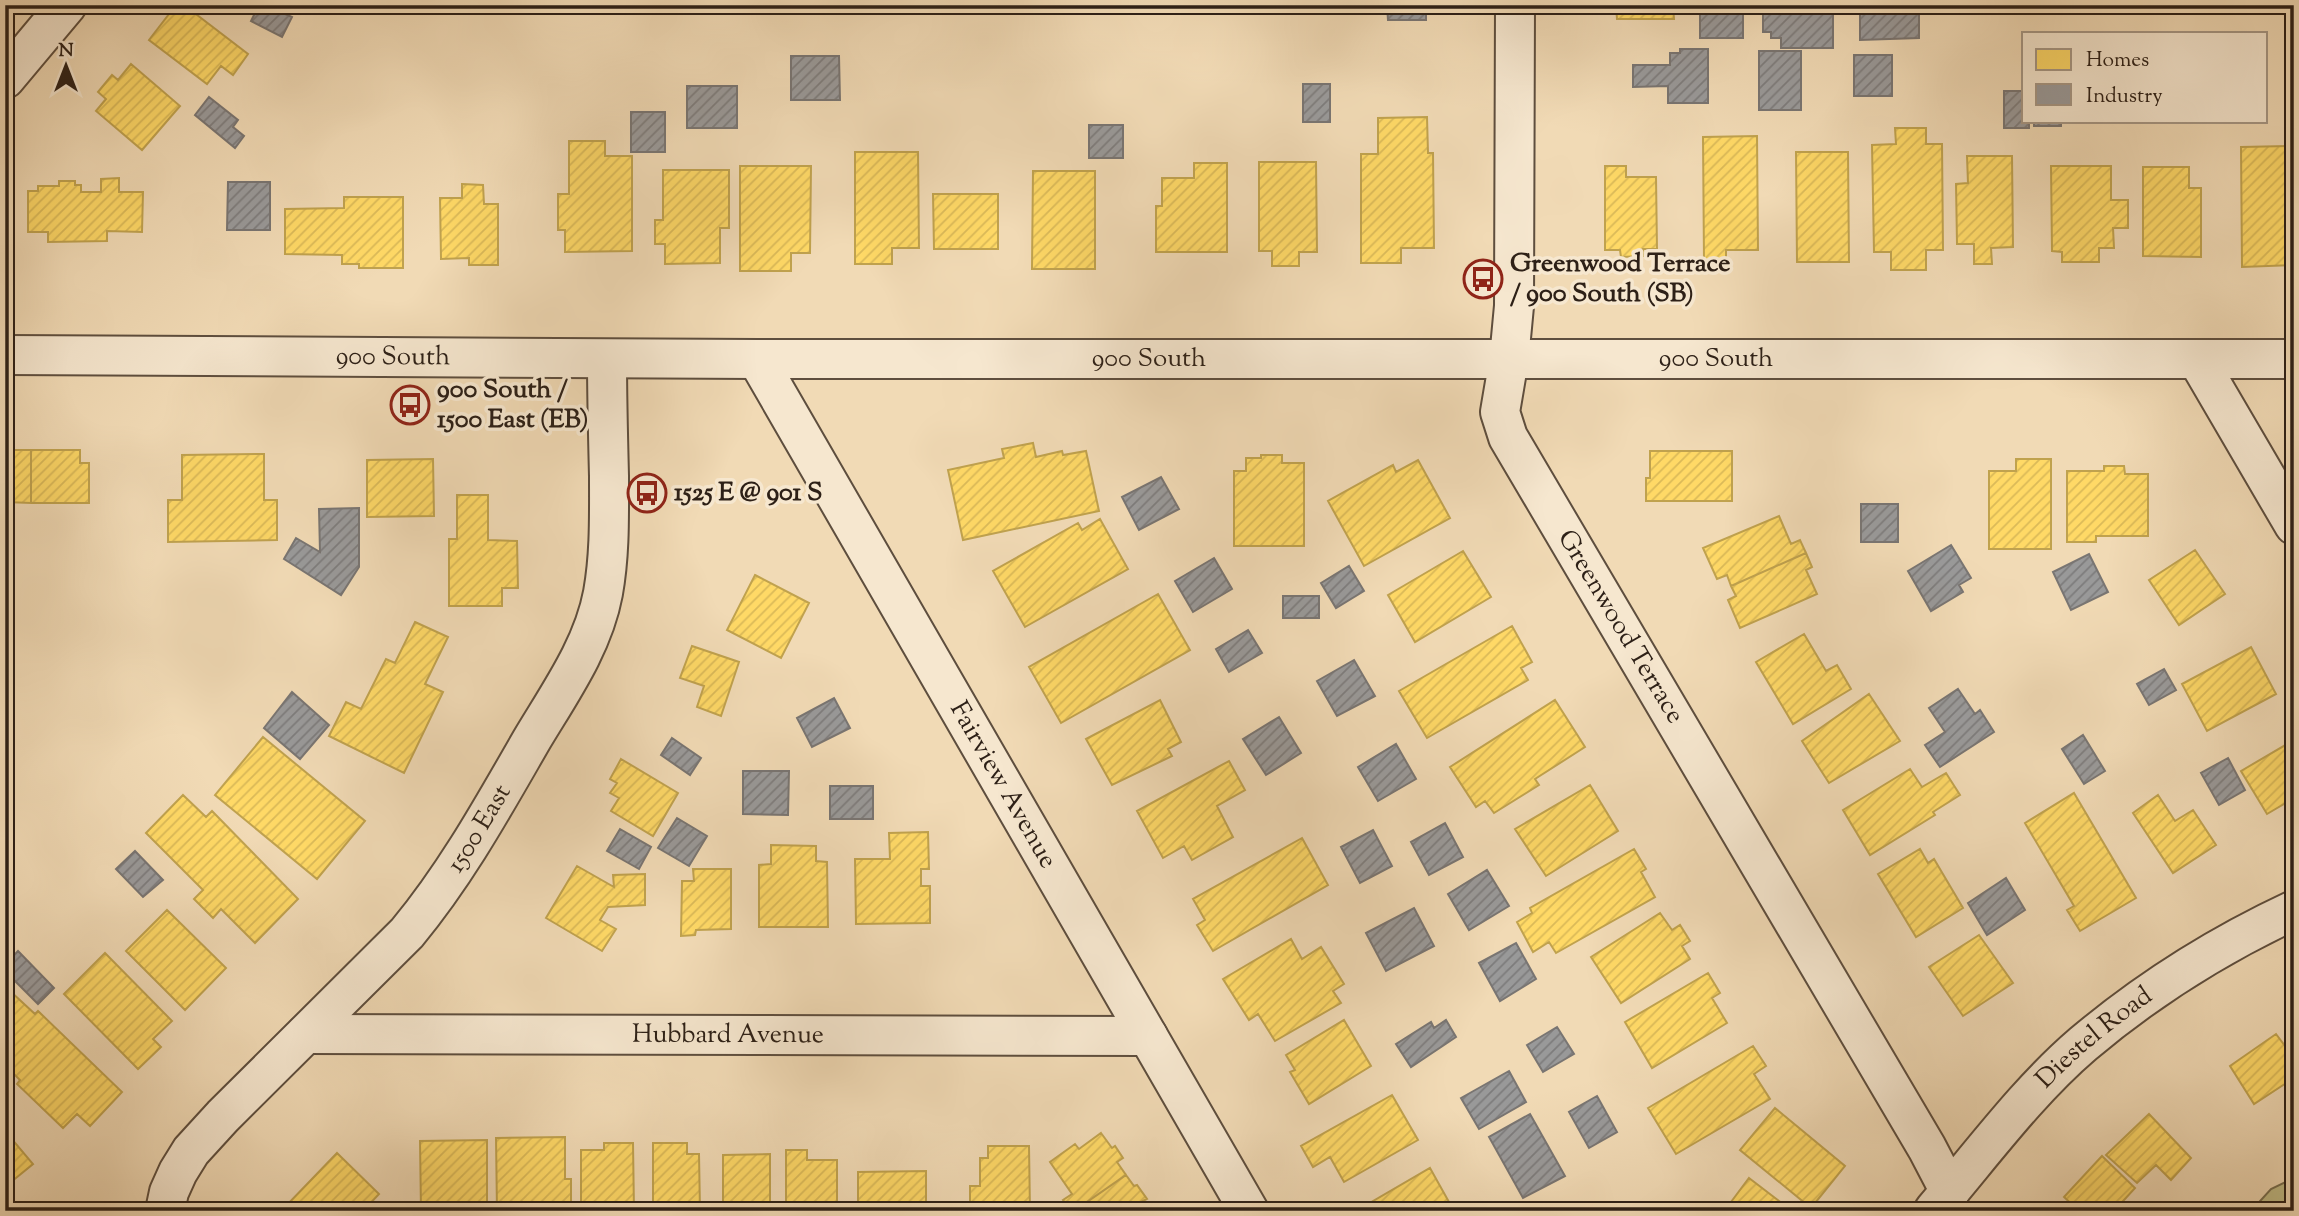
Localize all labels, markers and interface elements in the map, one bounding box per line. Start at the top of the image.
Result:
north arrow [32,32,102,102]
legend [2022,32,2268,122]
text: N [58,38,74,65]
text: Homes [2086,46,2149,76]
text: Industry [2086,82,2163,112]
place label: Greenwood Terrace / 900 South (SB) [1510,246,1730,313]
bus stop icon: Greenwood Terrace / 900 South (SB) [1462,258,1504,300]
street label: 900 South [336,338,450,376]
street label: 900 South [1092,341,1206,378]
street label: 900 South [1659,341,1773,378]
place label: 900 South / 1500 East (EB) [437,372,588,439]
bus stop icon: 900 South / 1500 East (EB) [389,384,431,426]
bus stop icon: 1525 E @ 901 S [626,472,668,514]
place label: 1525 E @ 901 S [674,475,822,512]
street label: Greenwood Terrace [1547,523,1693,731]
street label: Fairview Avenue [940,695,1066,876]
street label: 1500 East [438,778,521,880]
street label: Diestel Road [2027,978,2160,1097]
street label: Hubbard Avenue [632,1016,824,1054]

